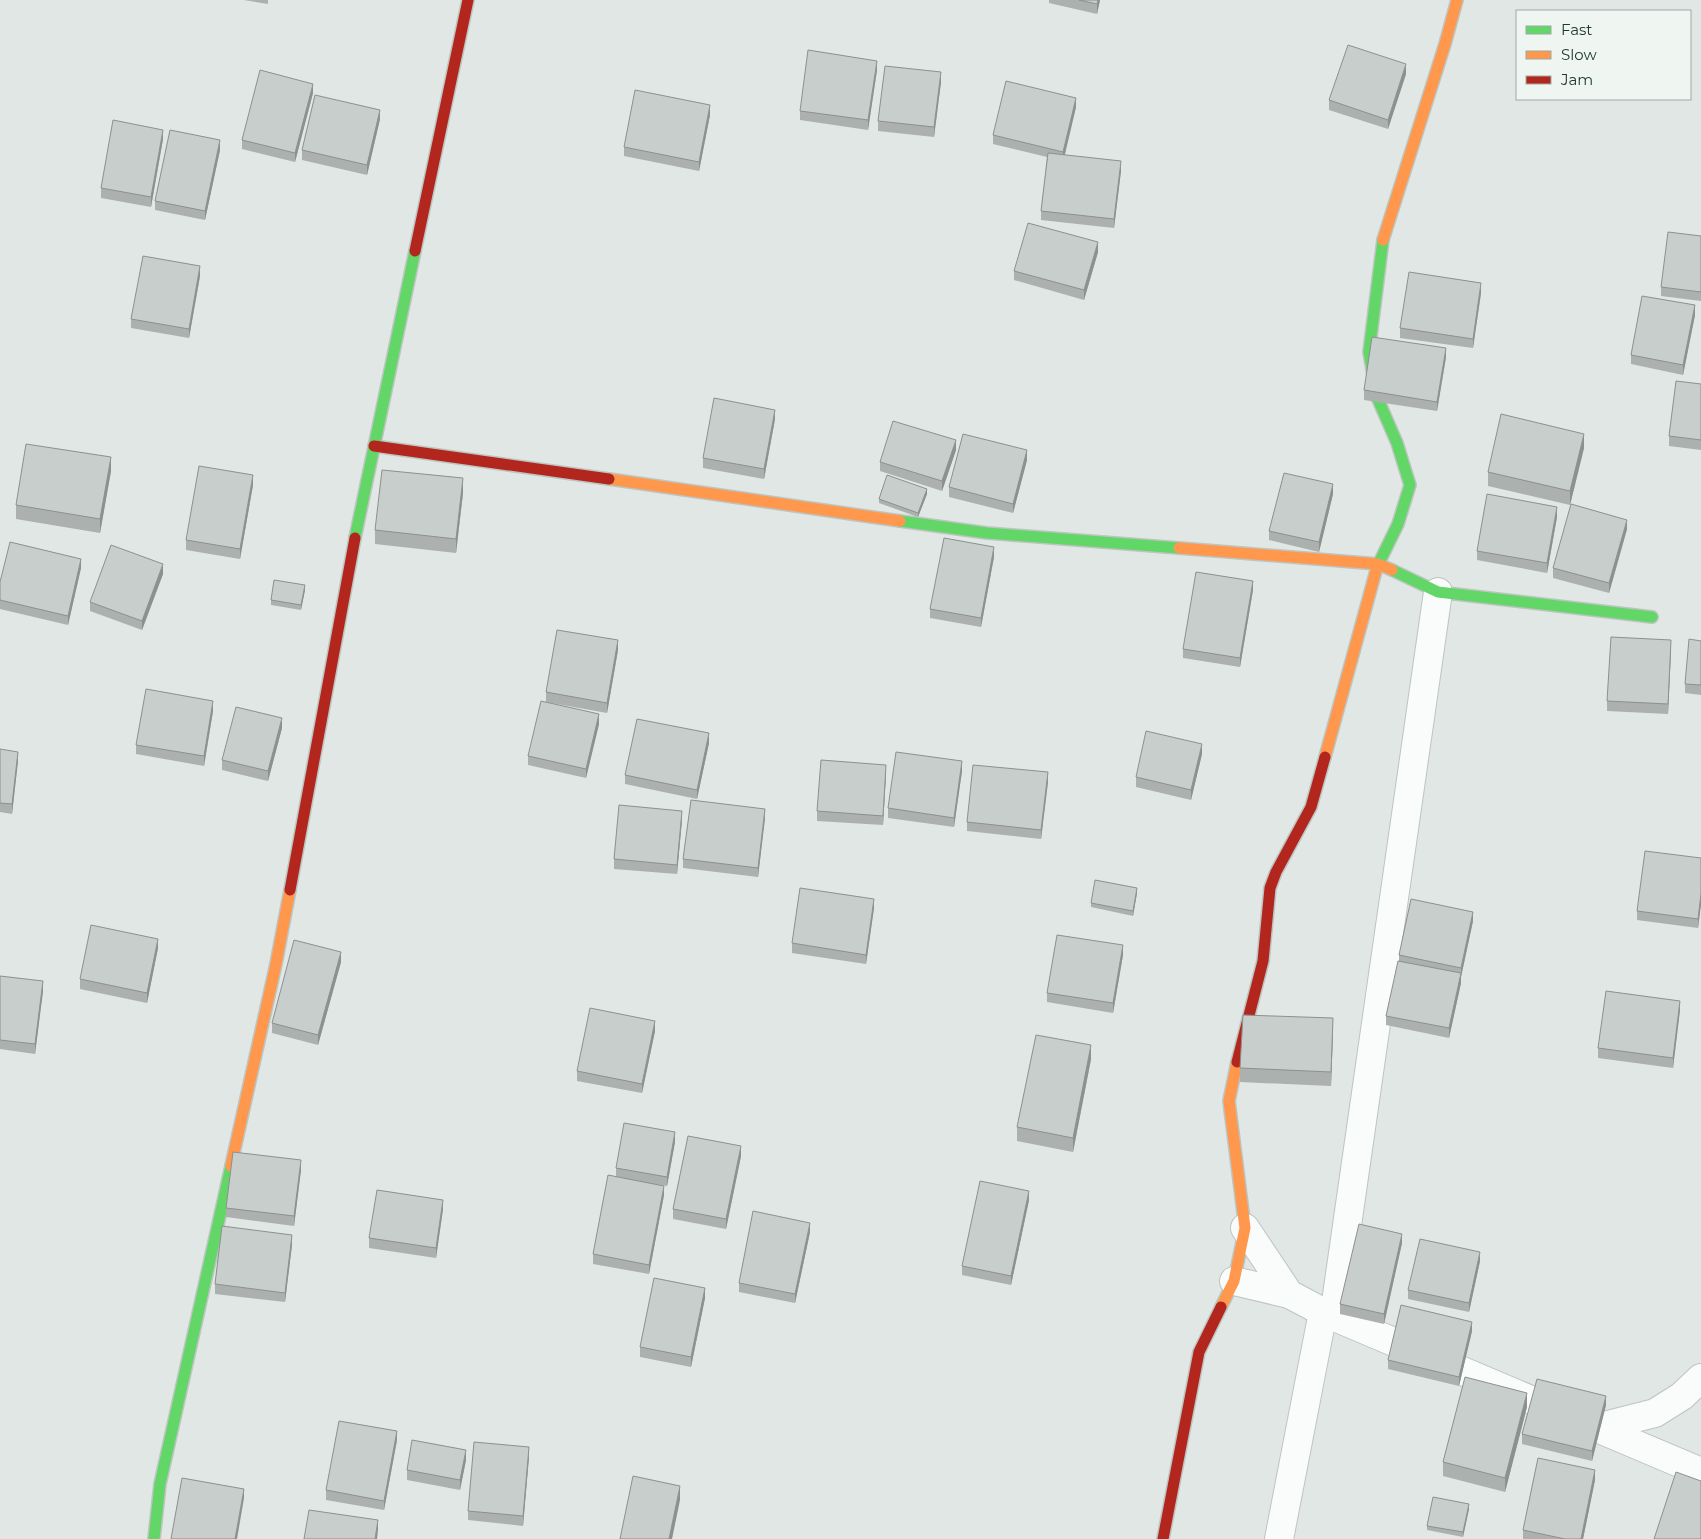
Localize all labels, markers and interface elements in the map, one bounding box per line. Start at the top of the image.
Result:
legend [1516,10,1691,100]
text: Fast [1561,20,1592,39]
text: Slow [1561,45,1597,64]
text: Jam [1560,70,1593,89]

